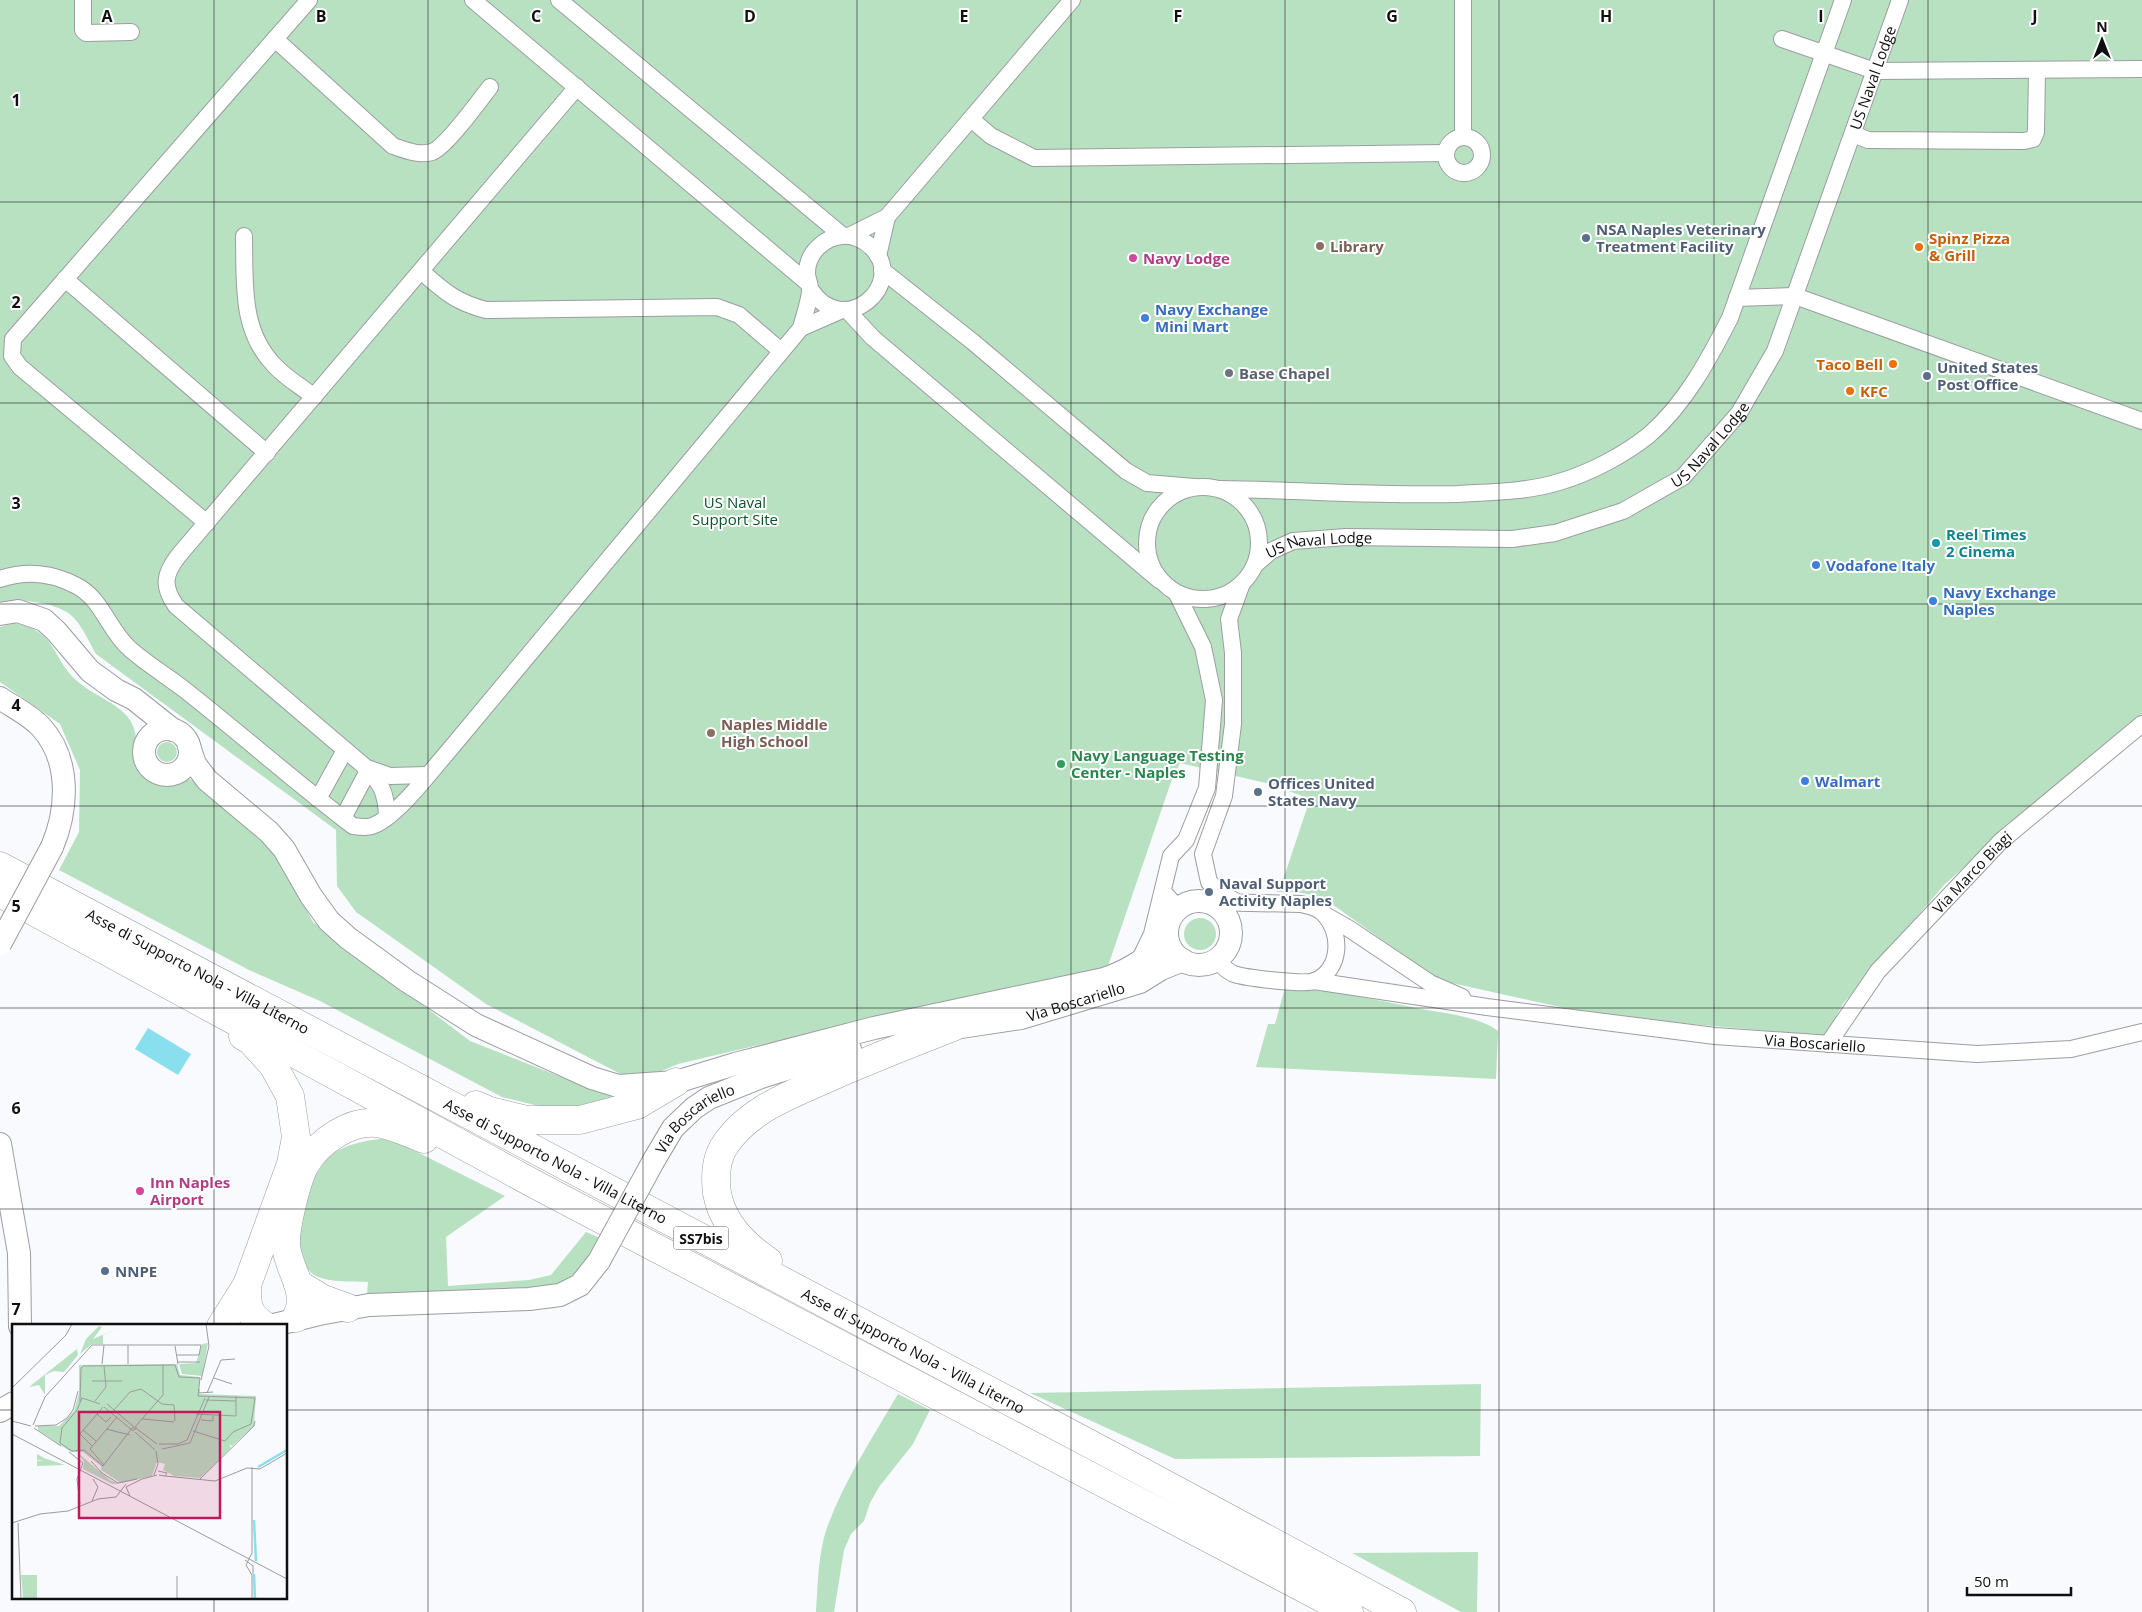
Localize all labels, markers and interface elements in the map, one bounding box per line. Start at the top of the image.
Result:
text: A [101,5,113,27]
text: B [316,5,326,27]
text: C [531,5,541,27]
text: D [744,5,756,27]
text: E [960,5,969,27]
text: F [1174,5,1182,27]
text: G [1386,5,1398,27]
text: H [1600,5,1612,27]
text: I [1818,5,1824,27]
text: J [2030,5,2038,27]
north arrow [2077,15,2127,65]
text: N [2096,17,2108,36]
street label: US Naval Lodge [1845,23,1900,132]
text: 1 [11,89,21,111]
place label: NSA Naples Veterinary Treatment Facility [1596,219,1766,256]
place label: Spinz Pizza & Grill [1929,228,2010,265]
marker: NSA Naples Veterinary Treatment Facility [1580,232,1592,244]
place label: Library [1330,236,1384,256]
marker: Library [1314,240,1326,252]
marker: Spinz Pizza & Grill [1913,241,1925,253]
place label: Navy Lodge [1143,248,1230,268]
marker: Navy Lodge [1127,252,1139,264]
text: 2 [11,291,21,313]
place label: Navy Exchange Mini Mart [1155,299,1268,336]
marker: Navy Exchange Mini Mart [1139,312,1151,324]
place label: Taco Bell [1816,354,1883,374]
place label: United States Post Office [1937,357,2038,394]
marker: Taco Bell [1887,358,1899,370]
place label: Base Chapel [1239,363,1330,383]
marker: Base Chapel [1223,367,1235,379]
marker: United States Post Office [1921,370,1933,382]
place label: KFC [1860,381,1888,401]
marker: KFC [1844,385,1856,397]
street label: US Naval Lodge [1667,398,1753,492]
text: 3 [11,492,21,514]
park label: US Naval Support Site [692,492,778,529]
place label: Reel Times 2 Cinema [1946,524,2026,561]
street label: US Naval Lodge [1262,527,1372,562]
marker: Reel Times 2 Cinema [1930,537,1942,549]
place label: Vodafone Italy [1826,555,1935,575]
marker: Vodafone Italy [1810,559,1822,571]
place label: Navy Exchange Naples [1943,582,2056,619]
marker: Navy Exchange Naples [1927,595,1939,607]
text: 4 [11,694,21,716]
place label: Naples Middle High School [721,714,828,751]
marker: Naples Middle High School [705,727,717,739]
place label: Navy Language Testing Center - Naples [1071,745,1244,782]
marker: Navy Language Testing Center - Naples [1055,758,1067,770]
place label: Walmart [1815,771,1881,791]
place label: Offices United States Navy [1268,773,1375,810]
marker: Walmart [1799,775,1811,787]
marker: Offices United States Navy [1252,786,1264,798]
street label: Via Marco Biagi [1928,826,2016,918]
place label: Naval Support Activity Naples [1219,873,1332,910]
marker: Naval Support Activity Naples [1203,886,1215,898]
text: 5 [11,895,21,917]
street label: Asse di Supporto Nola - Villa Literno [83,904,313,1038]
street label: Via Boscariello [1024,977,1127,1026]
street label: Via Boscariello [1764,1029,1866,1056]
street label: Via Boscariello [650,1079,737,1157]
street label: Asse di Supporto Nola - Villa Literno [441,1093,671,1228]
text: 6 [11,1097,21,1119]
place label: Inn Naples Airport [150,1172,230,1209]
marker: Inn Naples Airport [134,1185,146,1197]
road number: SS7bis [674,1226,728,1250]
place label: NNPE [115,1261,157,1281]
marker: NNPE [99,1265,111,1277]
street label: Asse di Supporto Nola - Villa Literno [798,1283,1029,1418]
text: 7 [11,1298,21,1320]
inset map [12,1324,288,1600]
scale bar [1967,1564,2071,1596]
text: 50 m [1974,1571,2009,1591]

